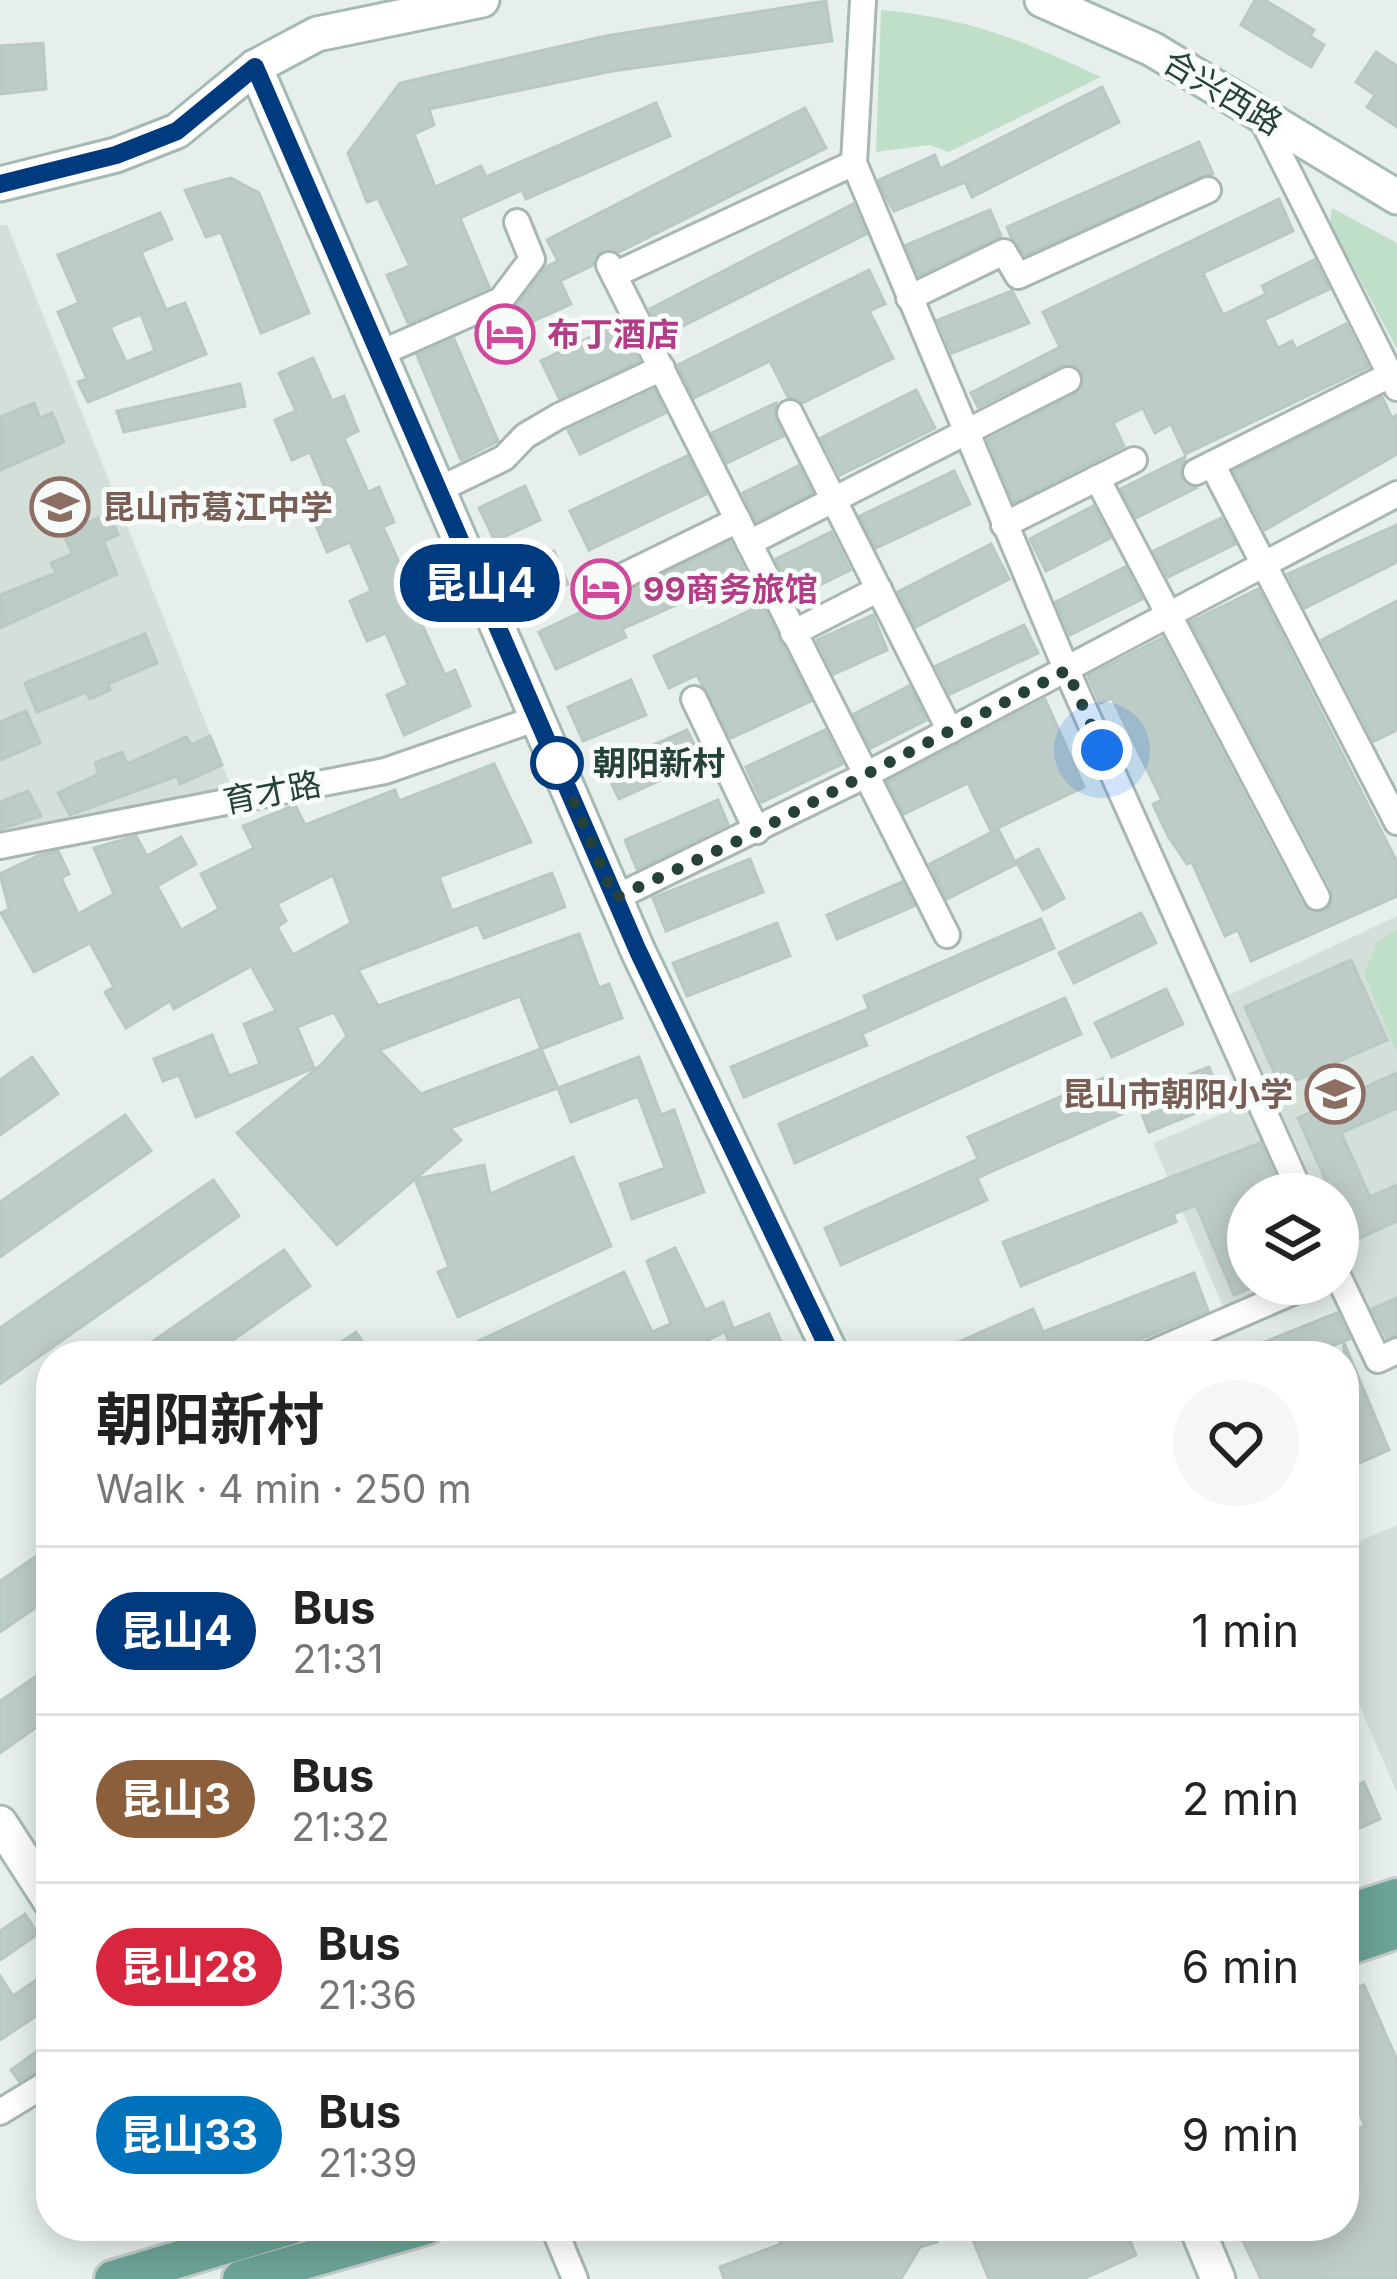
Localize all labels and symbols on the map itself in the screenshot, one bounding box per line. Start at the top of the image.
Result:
street label: 合兴西路 [1156,41,1290,143]
hotel icon: 布丁酒店 [474,303,536,365]
place label: 布丁酒店 [547,314,679,354]
school or university icon: 昆山市葛江中学 [29,476,91,538]
place label: 昆山市葛江中学 [102,487,333,527]
line badge: 昆山4 [411,544,549,622]
hotel icon: 99商务旅馆 [570,558,632,620]
place label: 99商务旅馆 [643,569,818,609]
your location [1072,720,1132,780]
marker: 朝阳新村 [532,738,582,788]
place label: 朝阳新村 [593,743,725,783]
street label: 育才路 [220,763,324,821]
school or university icon: 昆山市朝阳小学 [1304,1063,1366,1125]
place label: 昆山市朝阳小学 [1062,1074,1293,1114]

